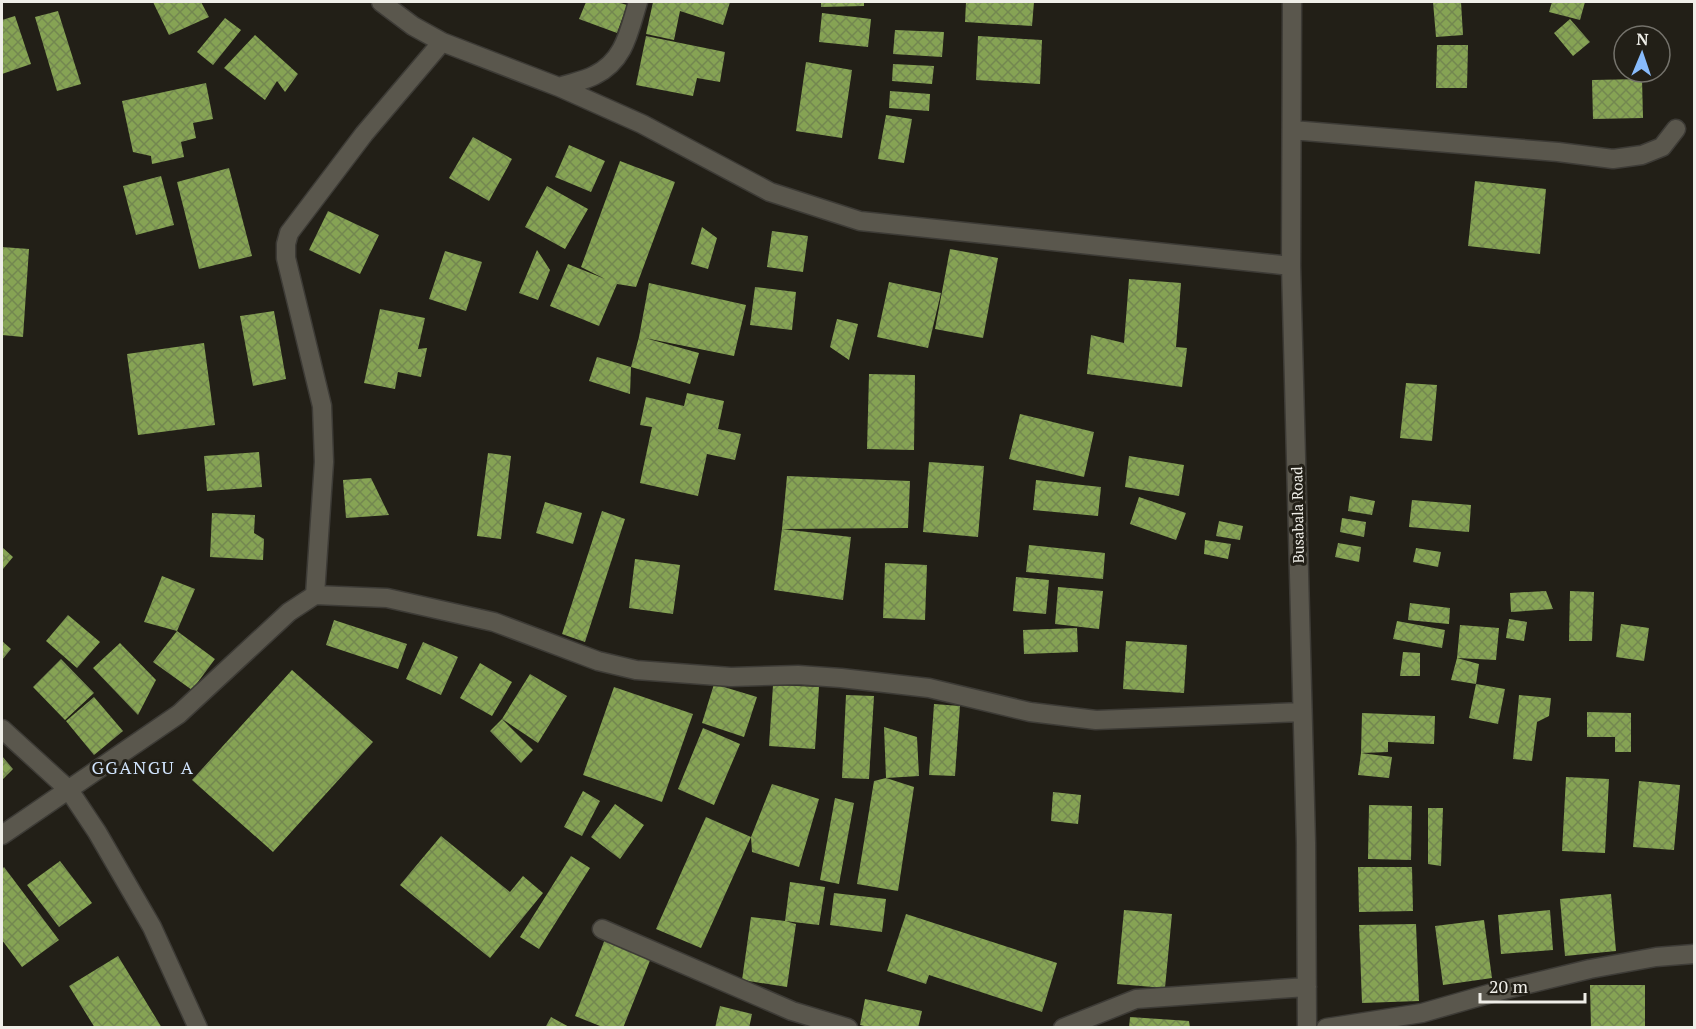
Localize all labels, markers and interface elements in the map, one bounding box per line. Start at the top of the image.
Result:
north arrow [1612,24,1672,84]
text: N [1636,28,1649,50]
street label: Busabala Road [1286,466,1308,564]
district label: GGANGU A [91,755,195,779]
scale bar [1480,966,1585,1004]
text: 20 m [1489,974,1529,998]

